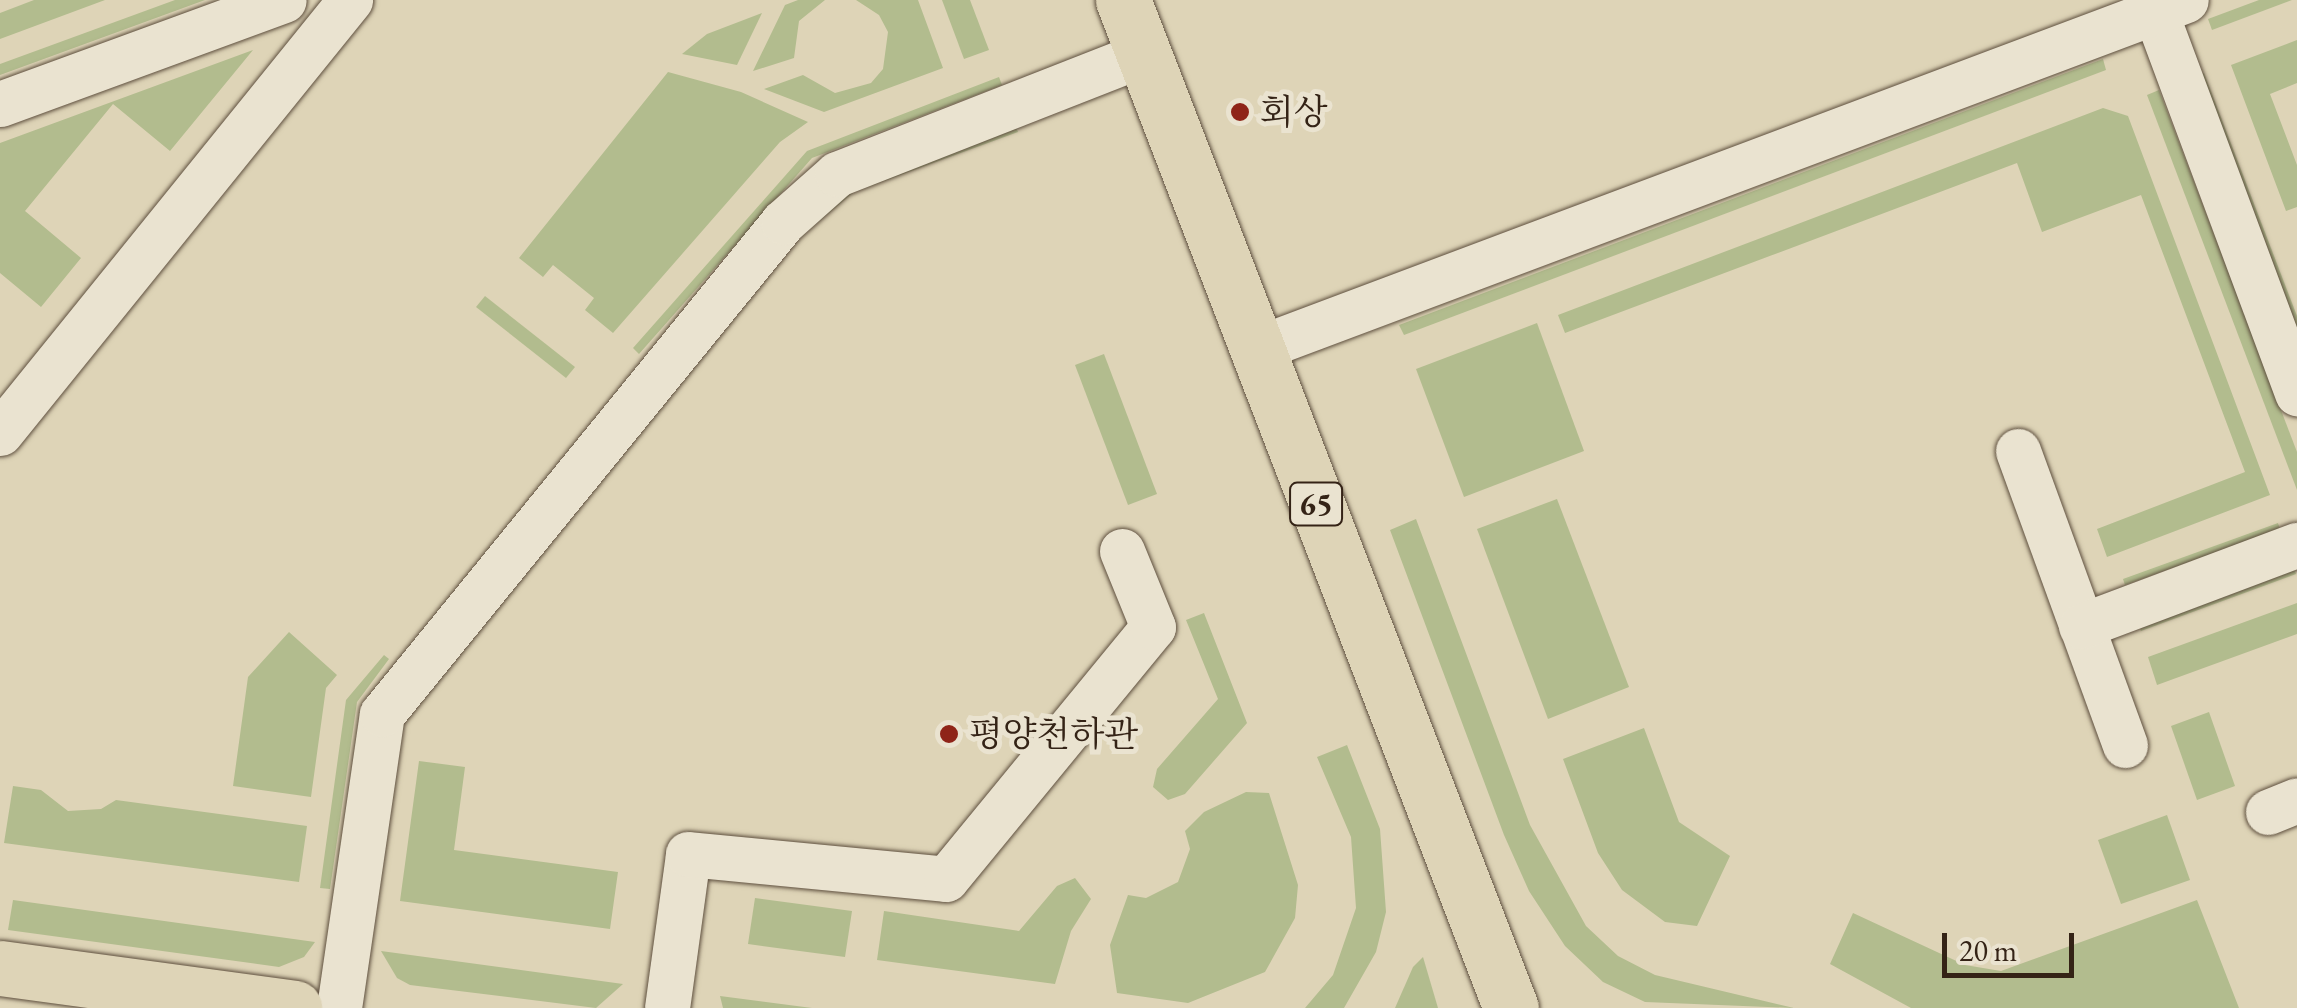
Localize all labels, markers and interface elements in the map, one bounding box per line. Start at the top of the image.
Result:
place label: 회상 [1260,91,1328,133]
marker: 회상 [1229,101,1251,123]
road number: 65 [1288,477,1344,531]
place label: 평양천하관 [969,713,1138,755]
marker: 평양천하관 [938,723,960,745]
scale bar [1947,913,2080,975]
text: 20 m [1959,931,2017,970]

